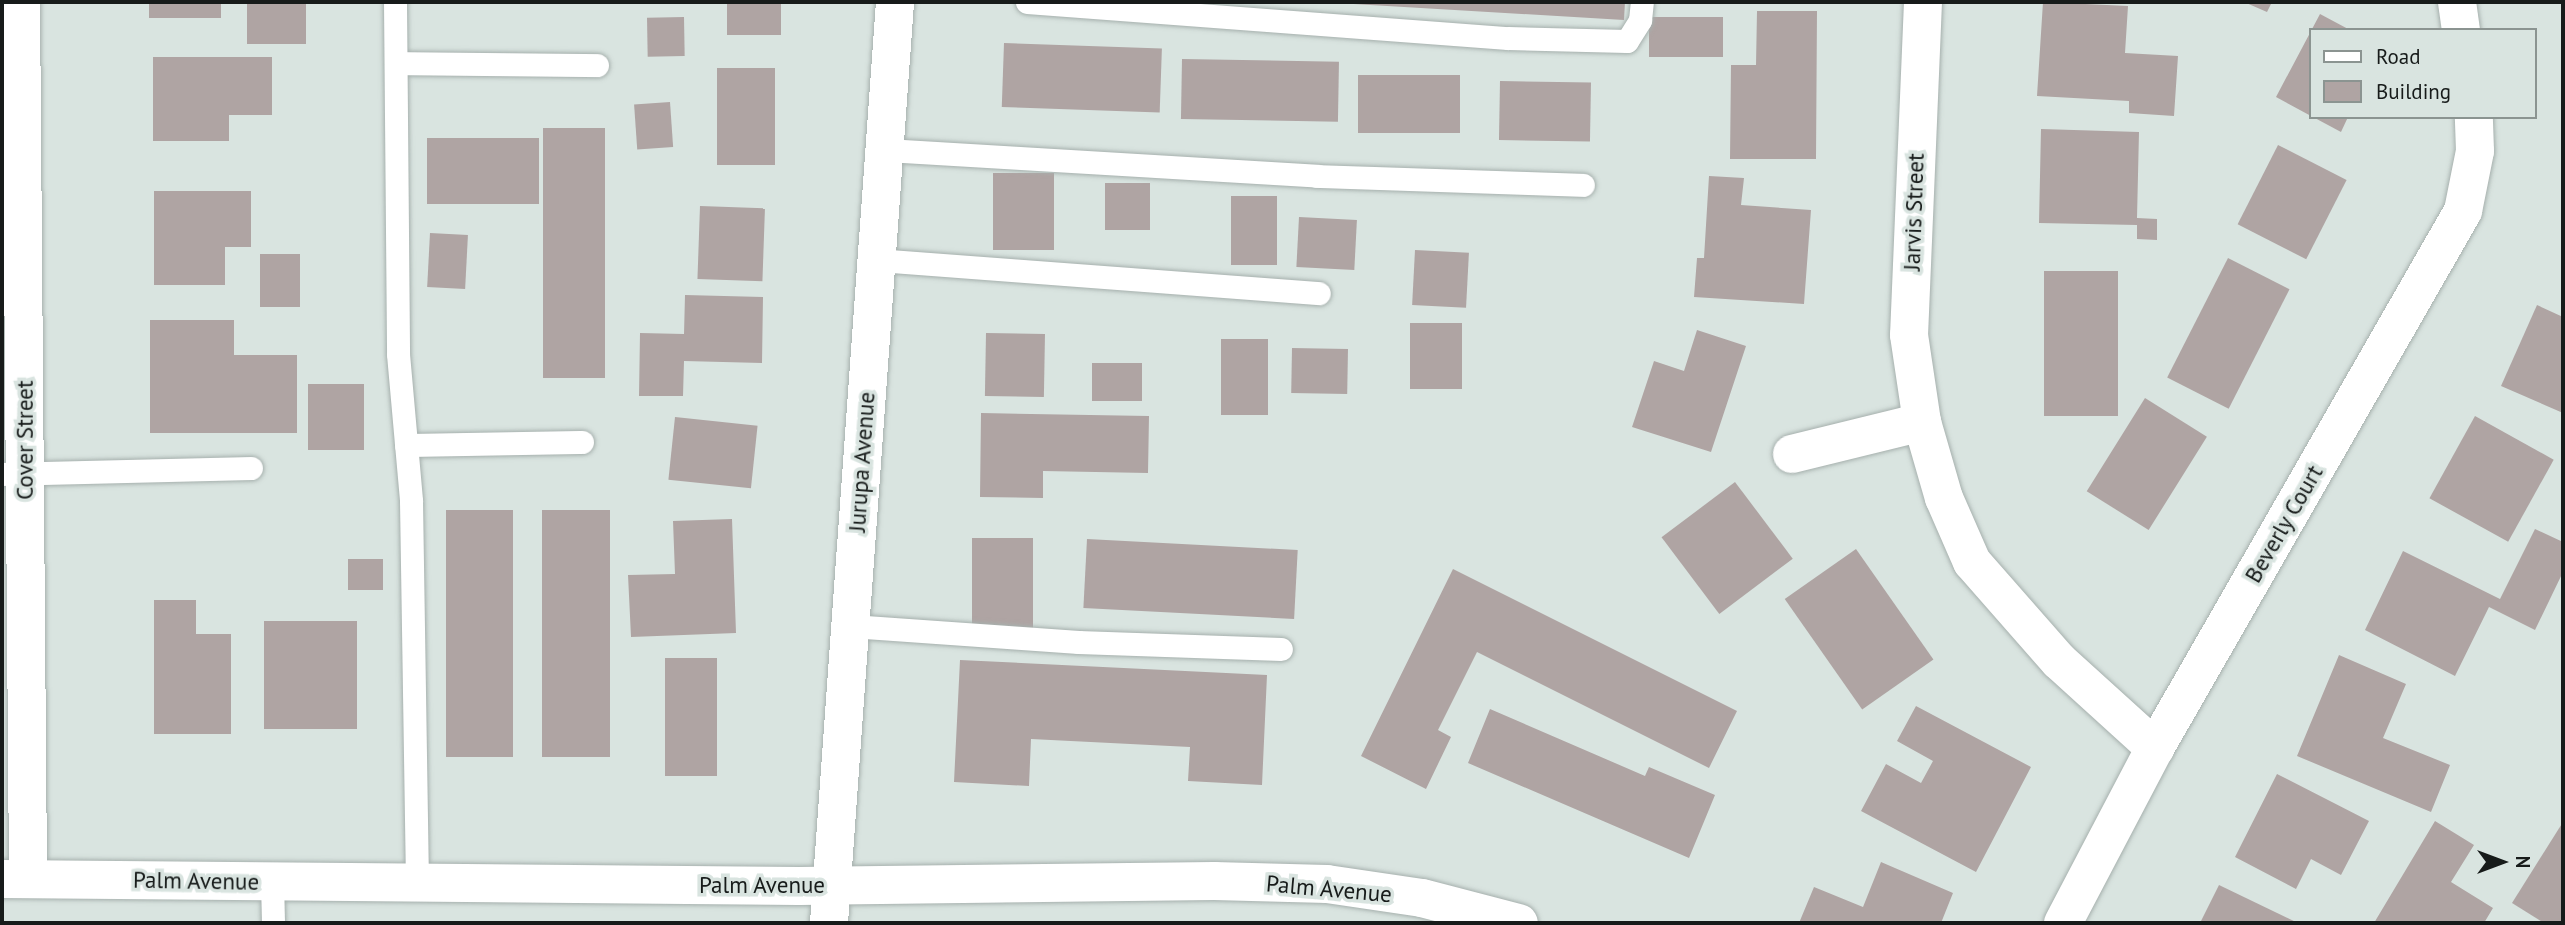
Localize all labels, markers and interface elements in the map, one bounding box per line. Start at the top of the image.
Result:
legend [2310,28,2537,119]
text: Road [2376,43,2420,70]
text: Building [2376,78,2451,105]
street label: Jarvis Street [1898,153,1930,271]
street label: Cover Street [11,380,39,500]
street label: Jurupa Avenue [843,391,881,533]
street label: Beverly Court [2239,460,2329,588]
north arrow [2467,827,2537,897]
text: N [2511,856,2535,868]
street label: Palm Avenue [132,866,260,896]
street label: Palm Avenue [1265,870,1393,908]
street label: Palm Avenue [699,871,825,899]

